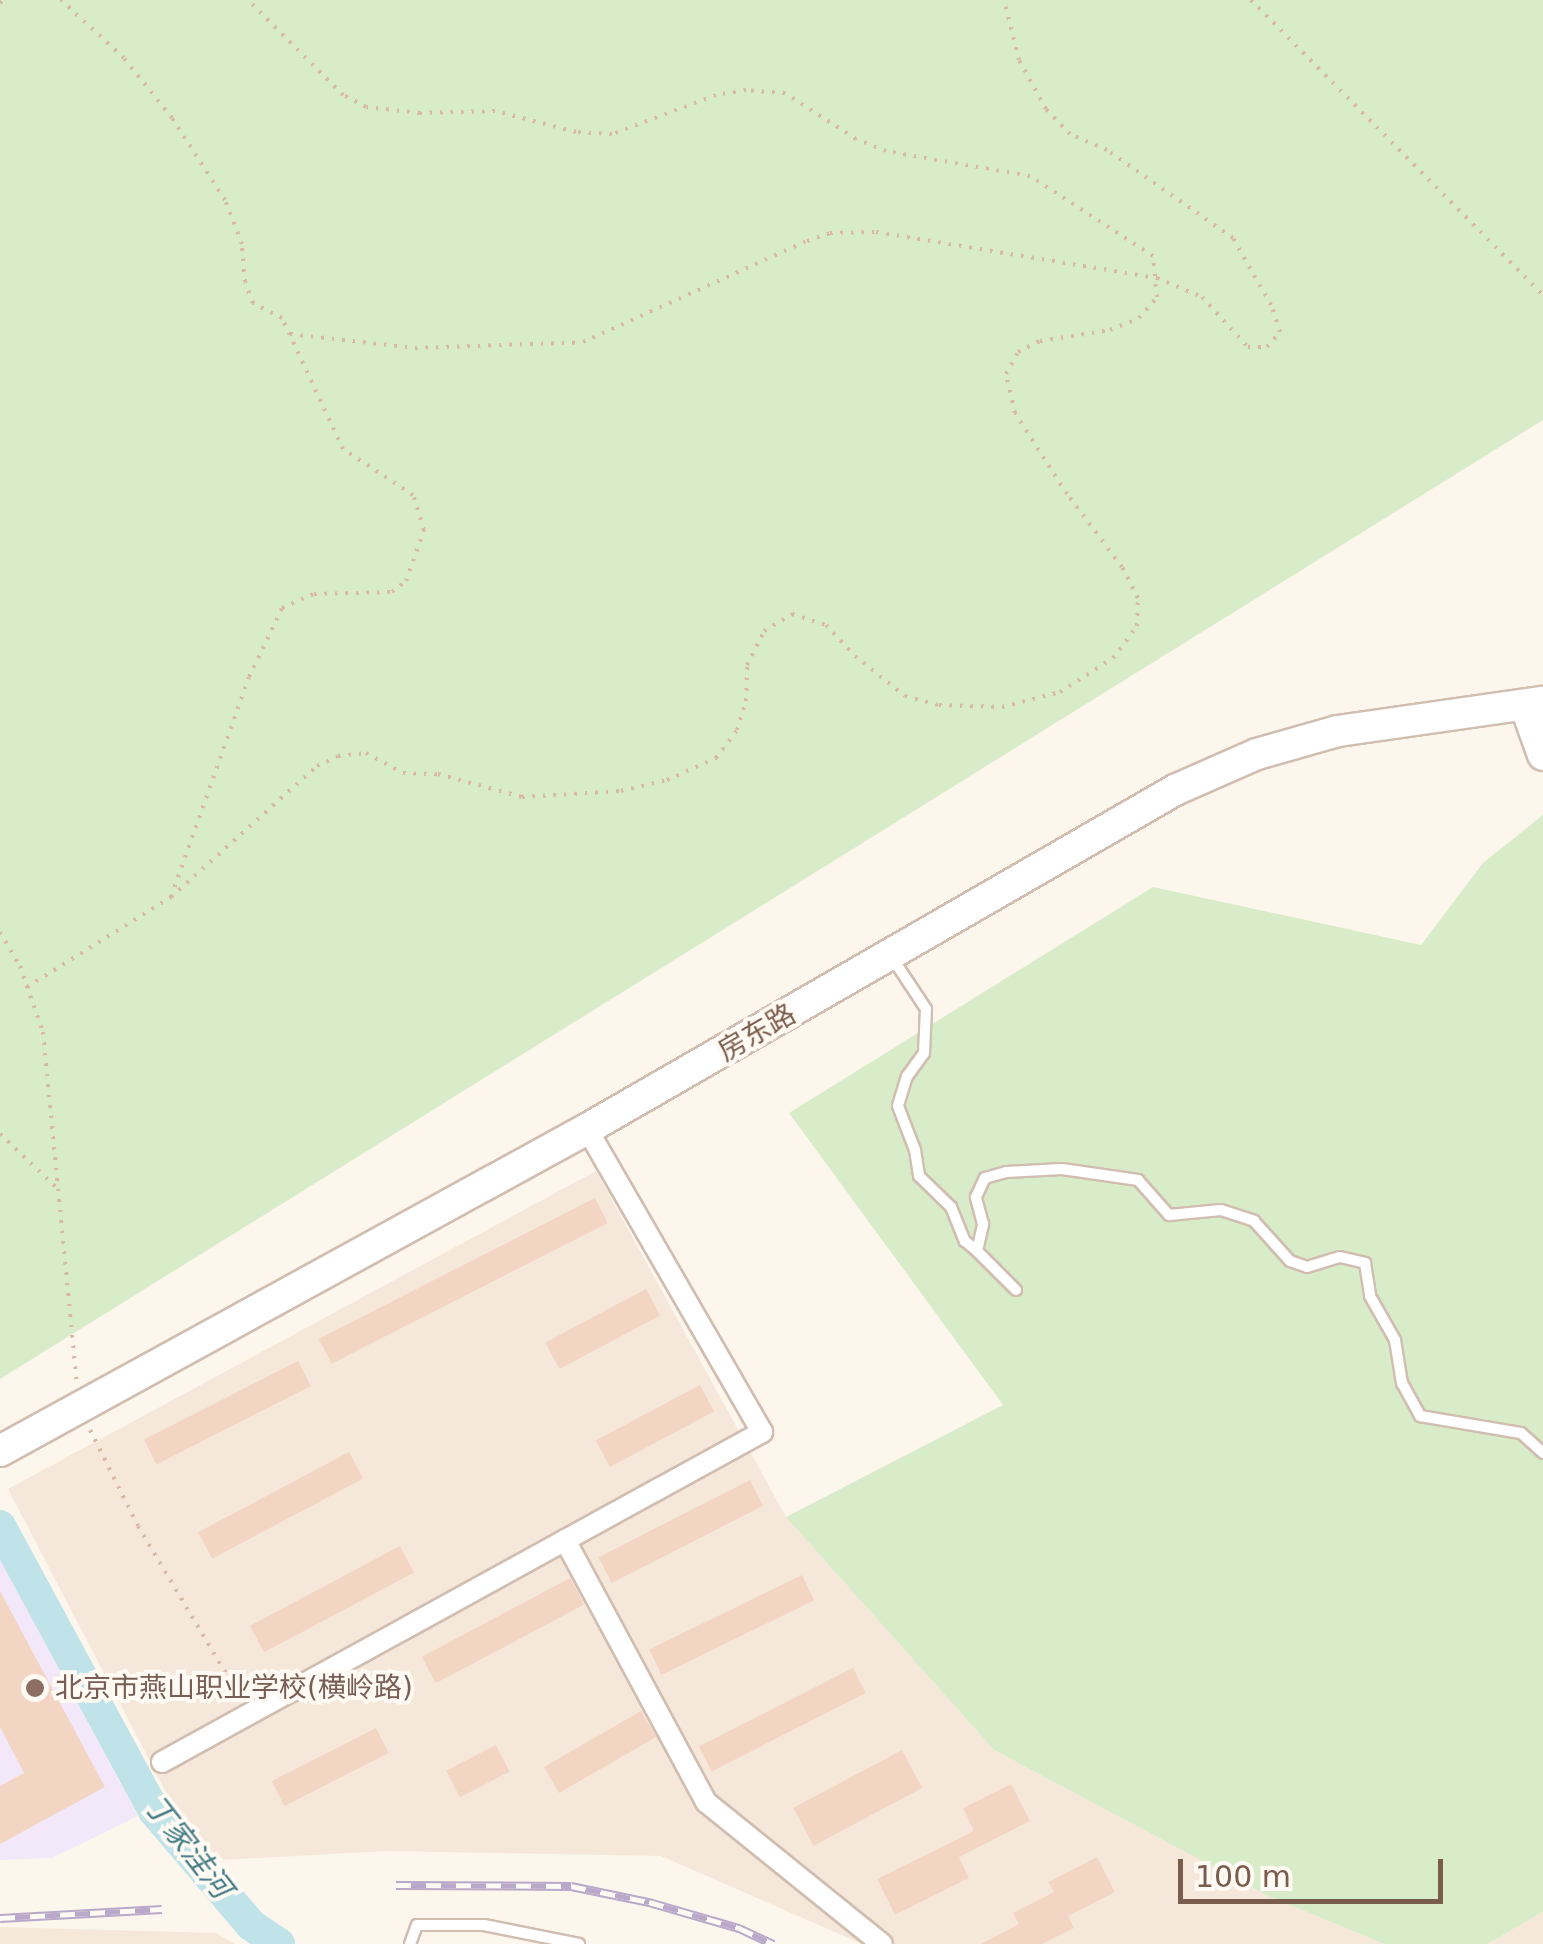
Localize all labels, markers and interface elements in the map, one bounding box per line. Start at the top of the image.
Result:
street label: 房东路 [712,997,802,1069]
place label: 北京市燕山职业学校(横岭路) [55,1671,413,1705]
marker: 北京市燕山职业学校(横岭路) [24,1677,46,1699]
water label: 丁家洼河 [137,1789,239,1905]
scale bar [1183,1839,1448,1901]
text: 100 m [1195,1859,1291,1894]

